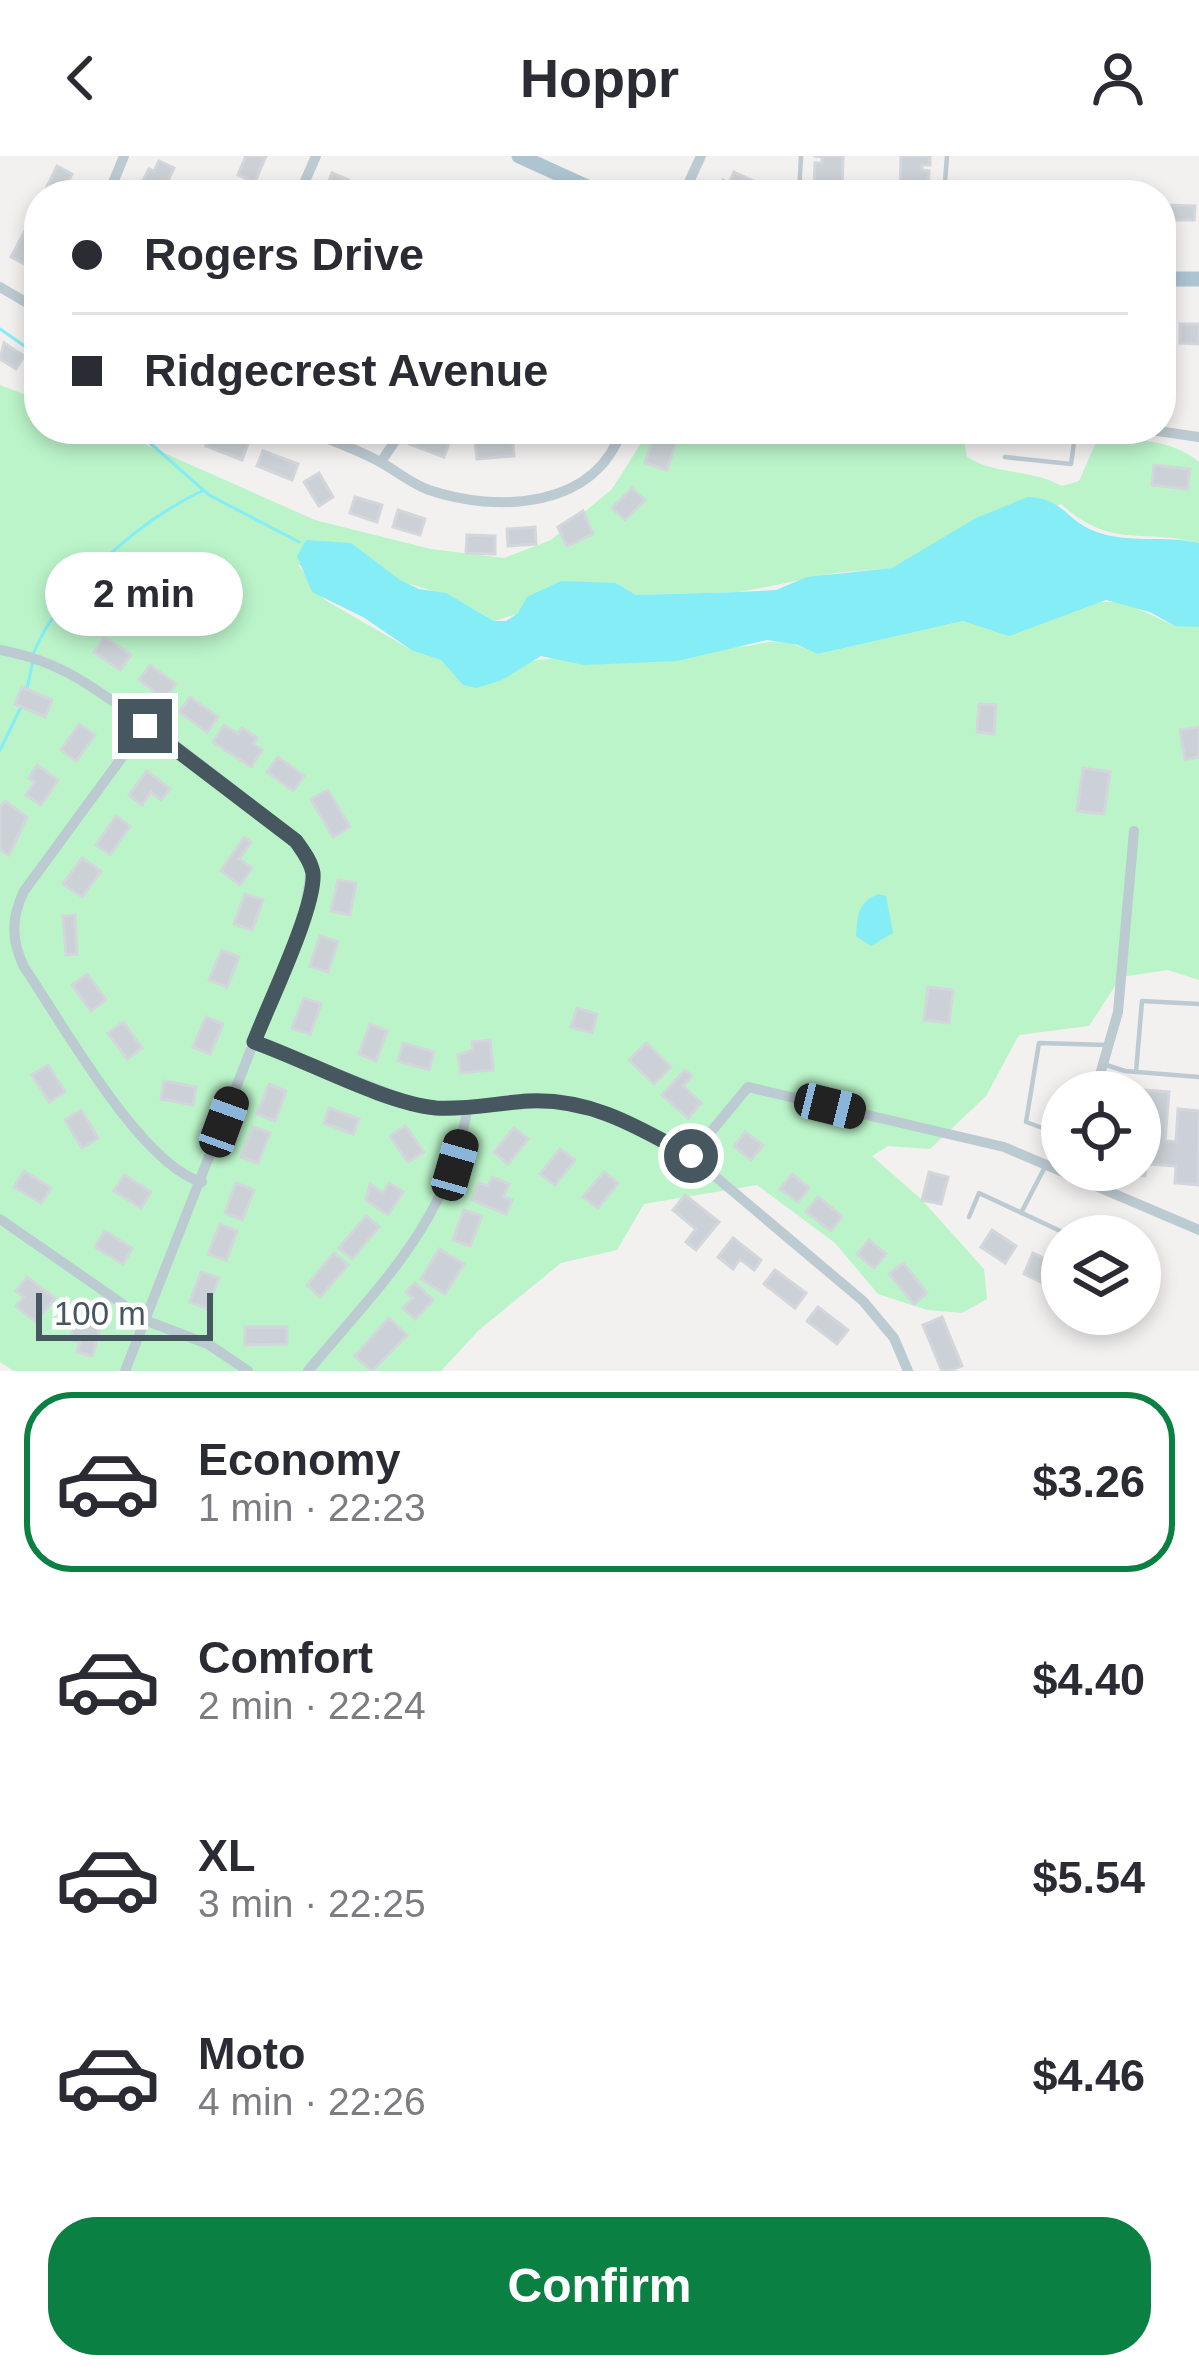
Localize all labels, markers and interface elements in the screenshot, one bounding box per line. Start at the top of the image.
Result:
icon: back [48,45,114,111]
icon: person [1085,45,1151,111]
text: Hoppr [520,48,679,108]
text: Rogers Drive [144,229,424,280]
text: Ridgecrest Avenue [144,345,548,396]
callout: 2 min [46,552,244,636]
text: 2 min [93,572,195,615]
route end [118,699,172,753]
map controls [1041,1071,1161,1335]
button: locate [1041,1071,1161,1191]
car [791,1080,869,1132]
car [195,1082,253,1162]
car [428,1125,482,1205]
route start [664,1129,718,1183]
button: layers [1041,1215,1161,1335]
scale bar [36,1287,213,1340]
text: 100 m [54,1295,146,1332]
icon: car [54,1428,162,1536]
text: Economy [198,1434,401,1485]
text: $3.26 [1032,1456,1145,1507]
text: 1 min · 22:23 [198,1486,426,1529]
icon: car [54,1626,162,1734]
text: Comfort [198,1632,373,1683]
text: $4.40 [1032,1654,1145,1705]
text: 2 min · 22:24 [198,1684,426,1727]
icon: car [54,1824,162,1932]
text: XL [198,1830,256,1881]
text: $5.54 [1032,1852,1145,1903]
text: 3 min · 22:25 [198,1882,426,1925]
icon: car [54,2022,162,2130]
text: Moto [198,2028,305,2079]
text: $4.46 [1032,2050,1145,2101]
text: 4 min · 22:26 [198,2080,426,2123]
button: Confirm [48,2217,1151,2355]

